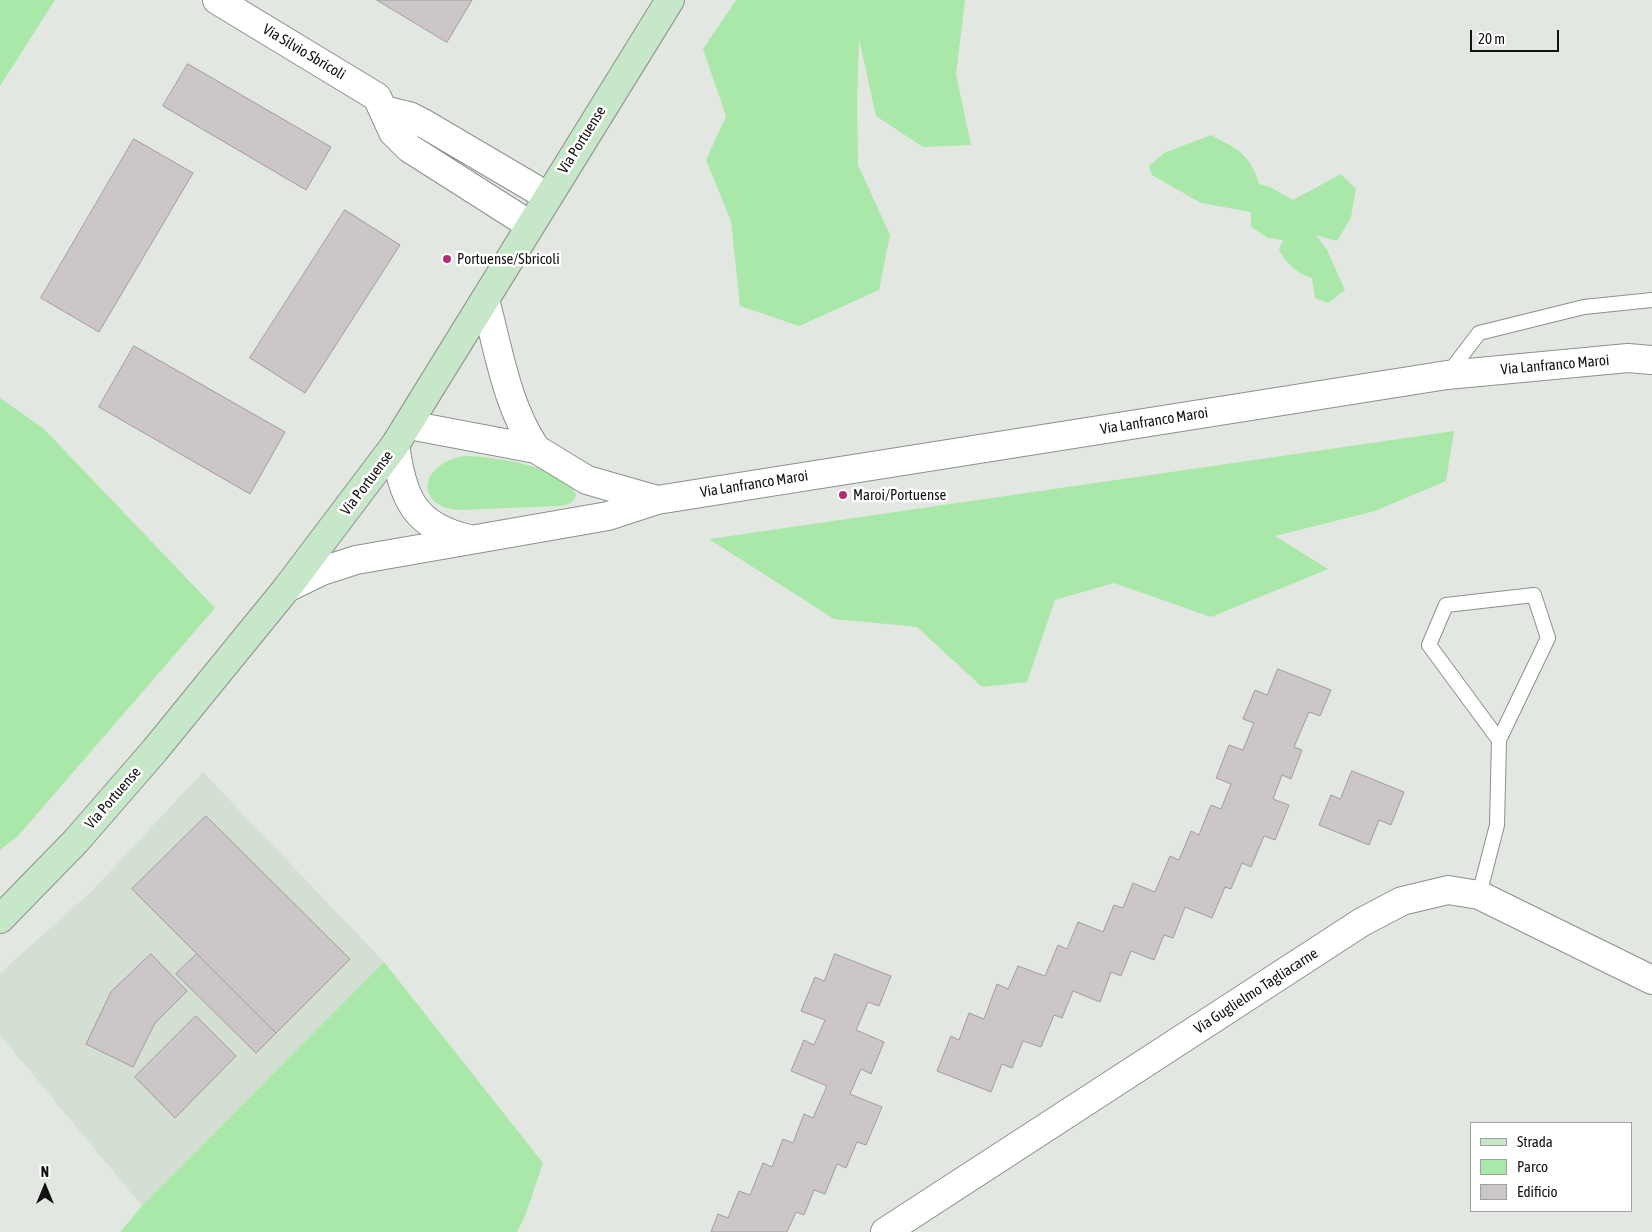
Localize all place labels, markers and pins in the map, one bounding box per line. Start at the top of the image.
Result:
place label: Portuense/Sbricoli [457,250,560,268]
marker: Portuense/Sbricoli [441,253,453,265]
place label: Maroi/Portuense [853,486,946,504]
marker: Maroi/Portuense [837,489,849,501]

